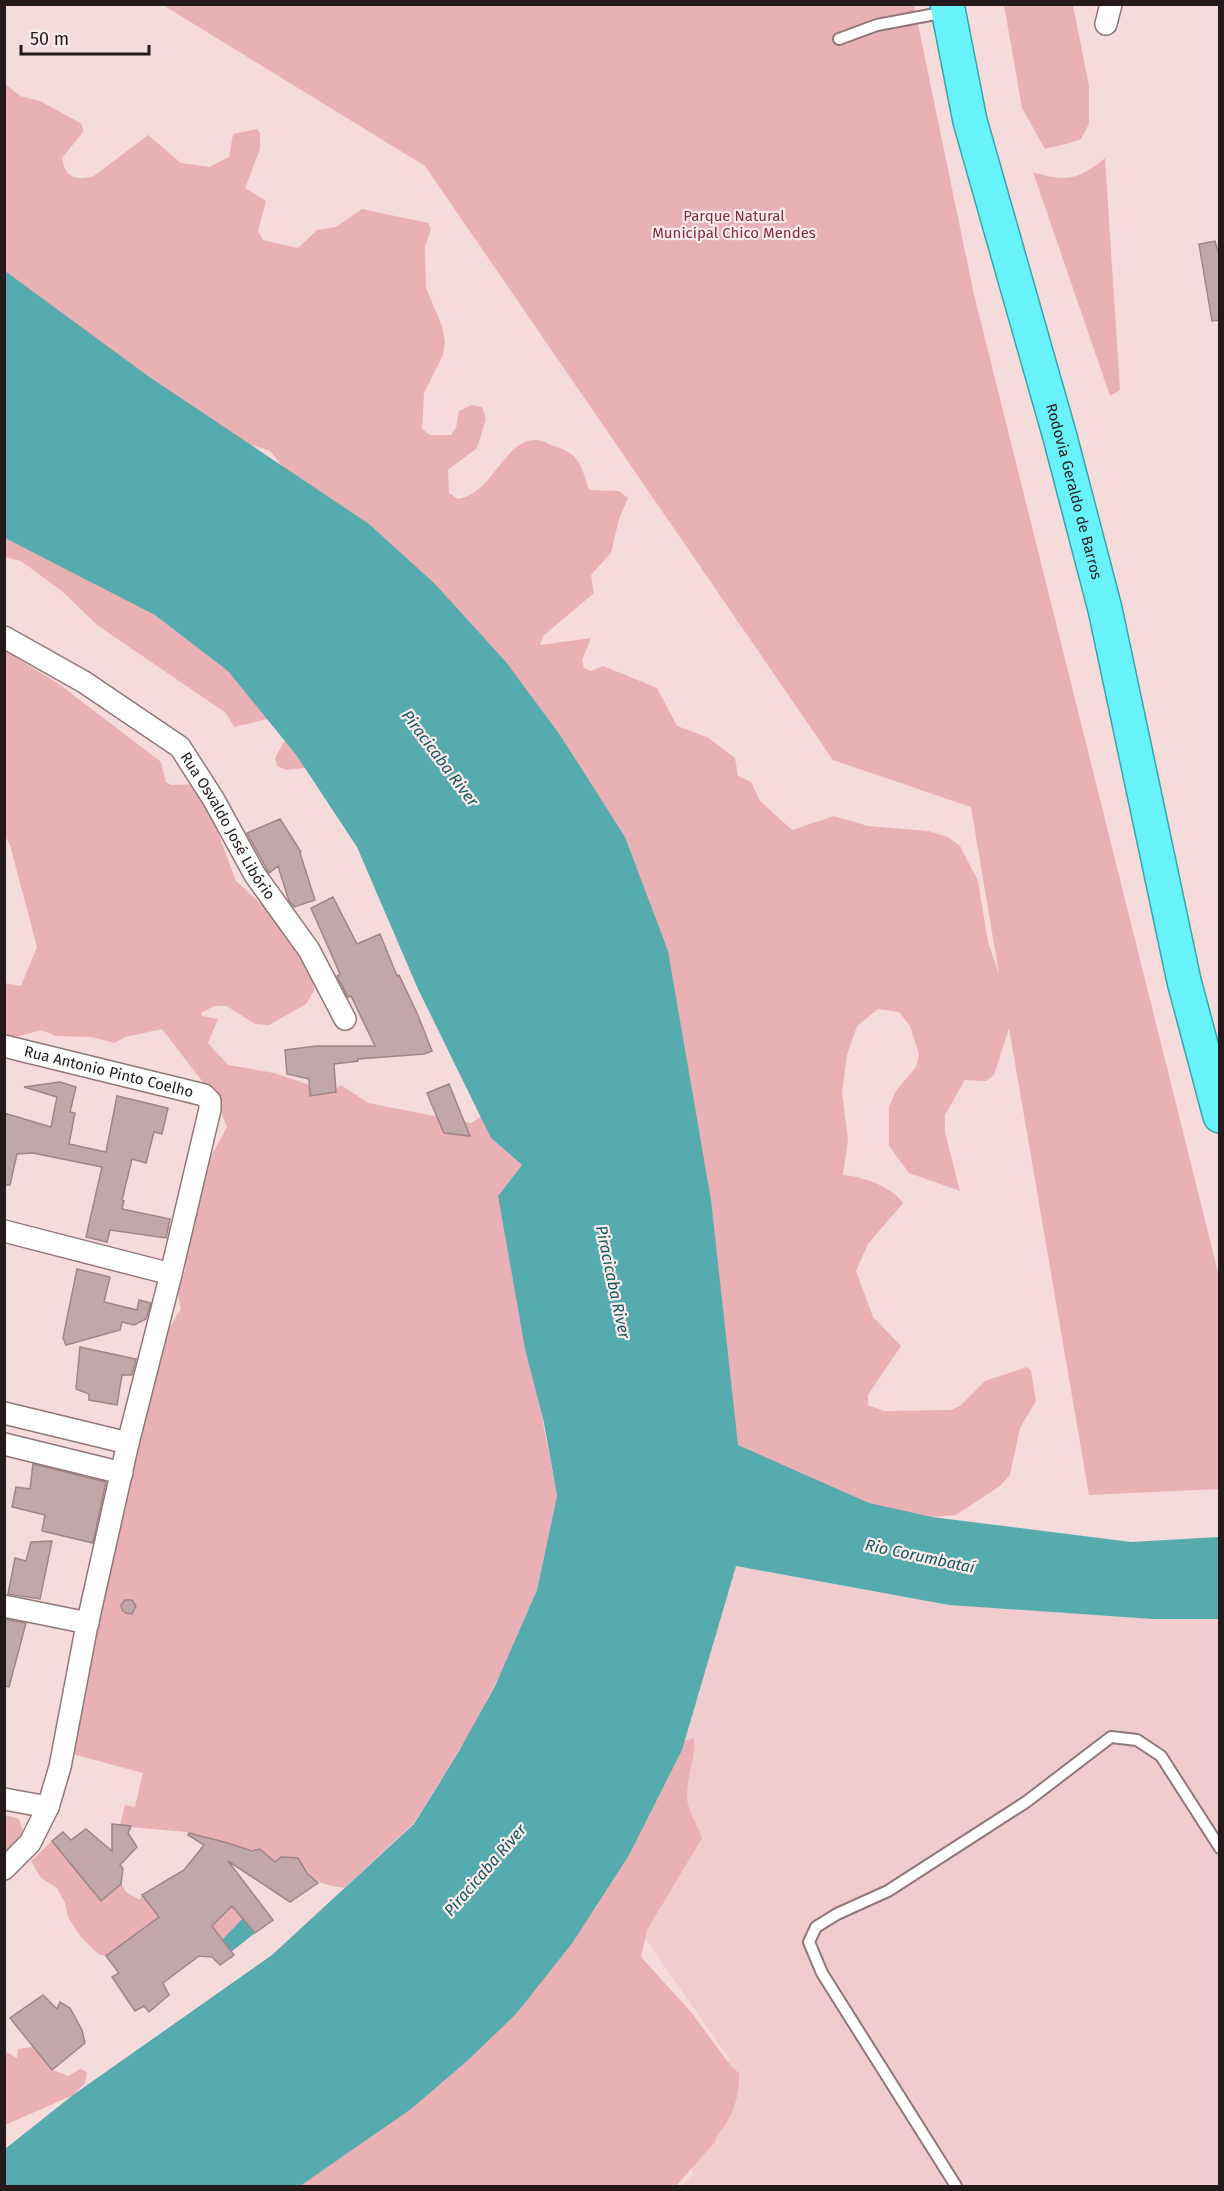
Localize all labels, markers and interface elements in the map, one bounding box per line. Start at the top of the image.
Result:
scale bar [21,18,148,56]
text: 50 m [30,28,69,50]
park label: Parque Natural Municipal Chico Mendes [652,207,816,242]
street label: Rodovia Geraldo de Barros [1042,401,1106,581]
water label: Piracicaba River [398,706,483,811]
street label: Rua Osvaldo José Libório [177,749,279,903]
street label: Rua Antonio Pinto Coelho [22,1042,195,1101]
water label: Piracicaba River [592,1224,634,1341]
water label: Rio Corumbataí [864,1535,978,1577]
water label: Piracicaba River [440,1820,531,1920]

